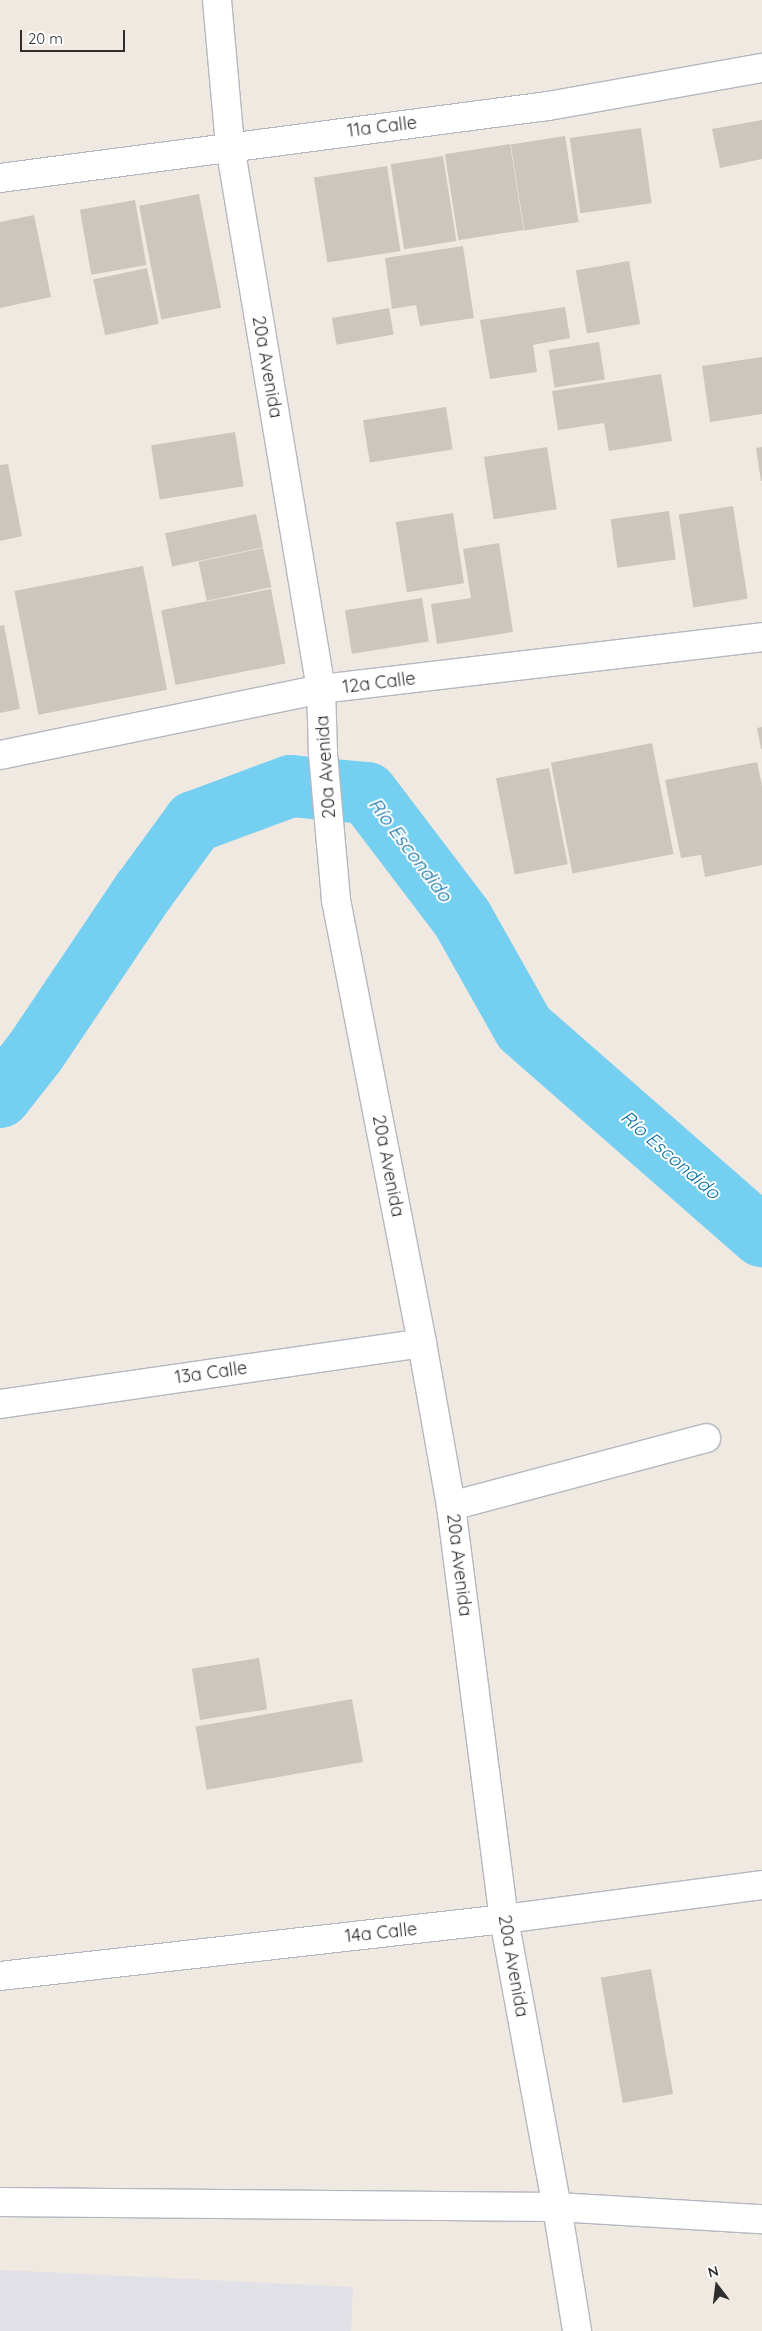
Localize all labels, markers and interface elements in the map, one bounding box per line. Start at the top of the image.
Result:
scale bar [22,20,128,52]
text: 20 m [28,29,63,48]
street label: 11a Calle [346,112,418,142]
street label: 20a Avenida [247,314,287,420]
street label: 12a Calle [341,668,417,698]
street label: 20a Avenida [312,715,340,819]
water label: Río Escondido [364,794,456,906]
water label: Río Escondido [616,1106,724,1204]
street label: 20a Avenida [368,1113,408,1219]
street label: 13a Calle [173,1357,249,1389]
street label: 20a Avenida [442,1512,476,1618]
street label: 20a Avenida [493,1913,533,2019]
street label: 14a Calle [344,1918,418,1948]
north arrow [692,2261,742,2311]
text: N [706,2261,720,2282]

